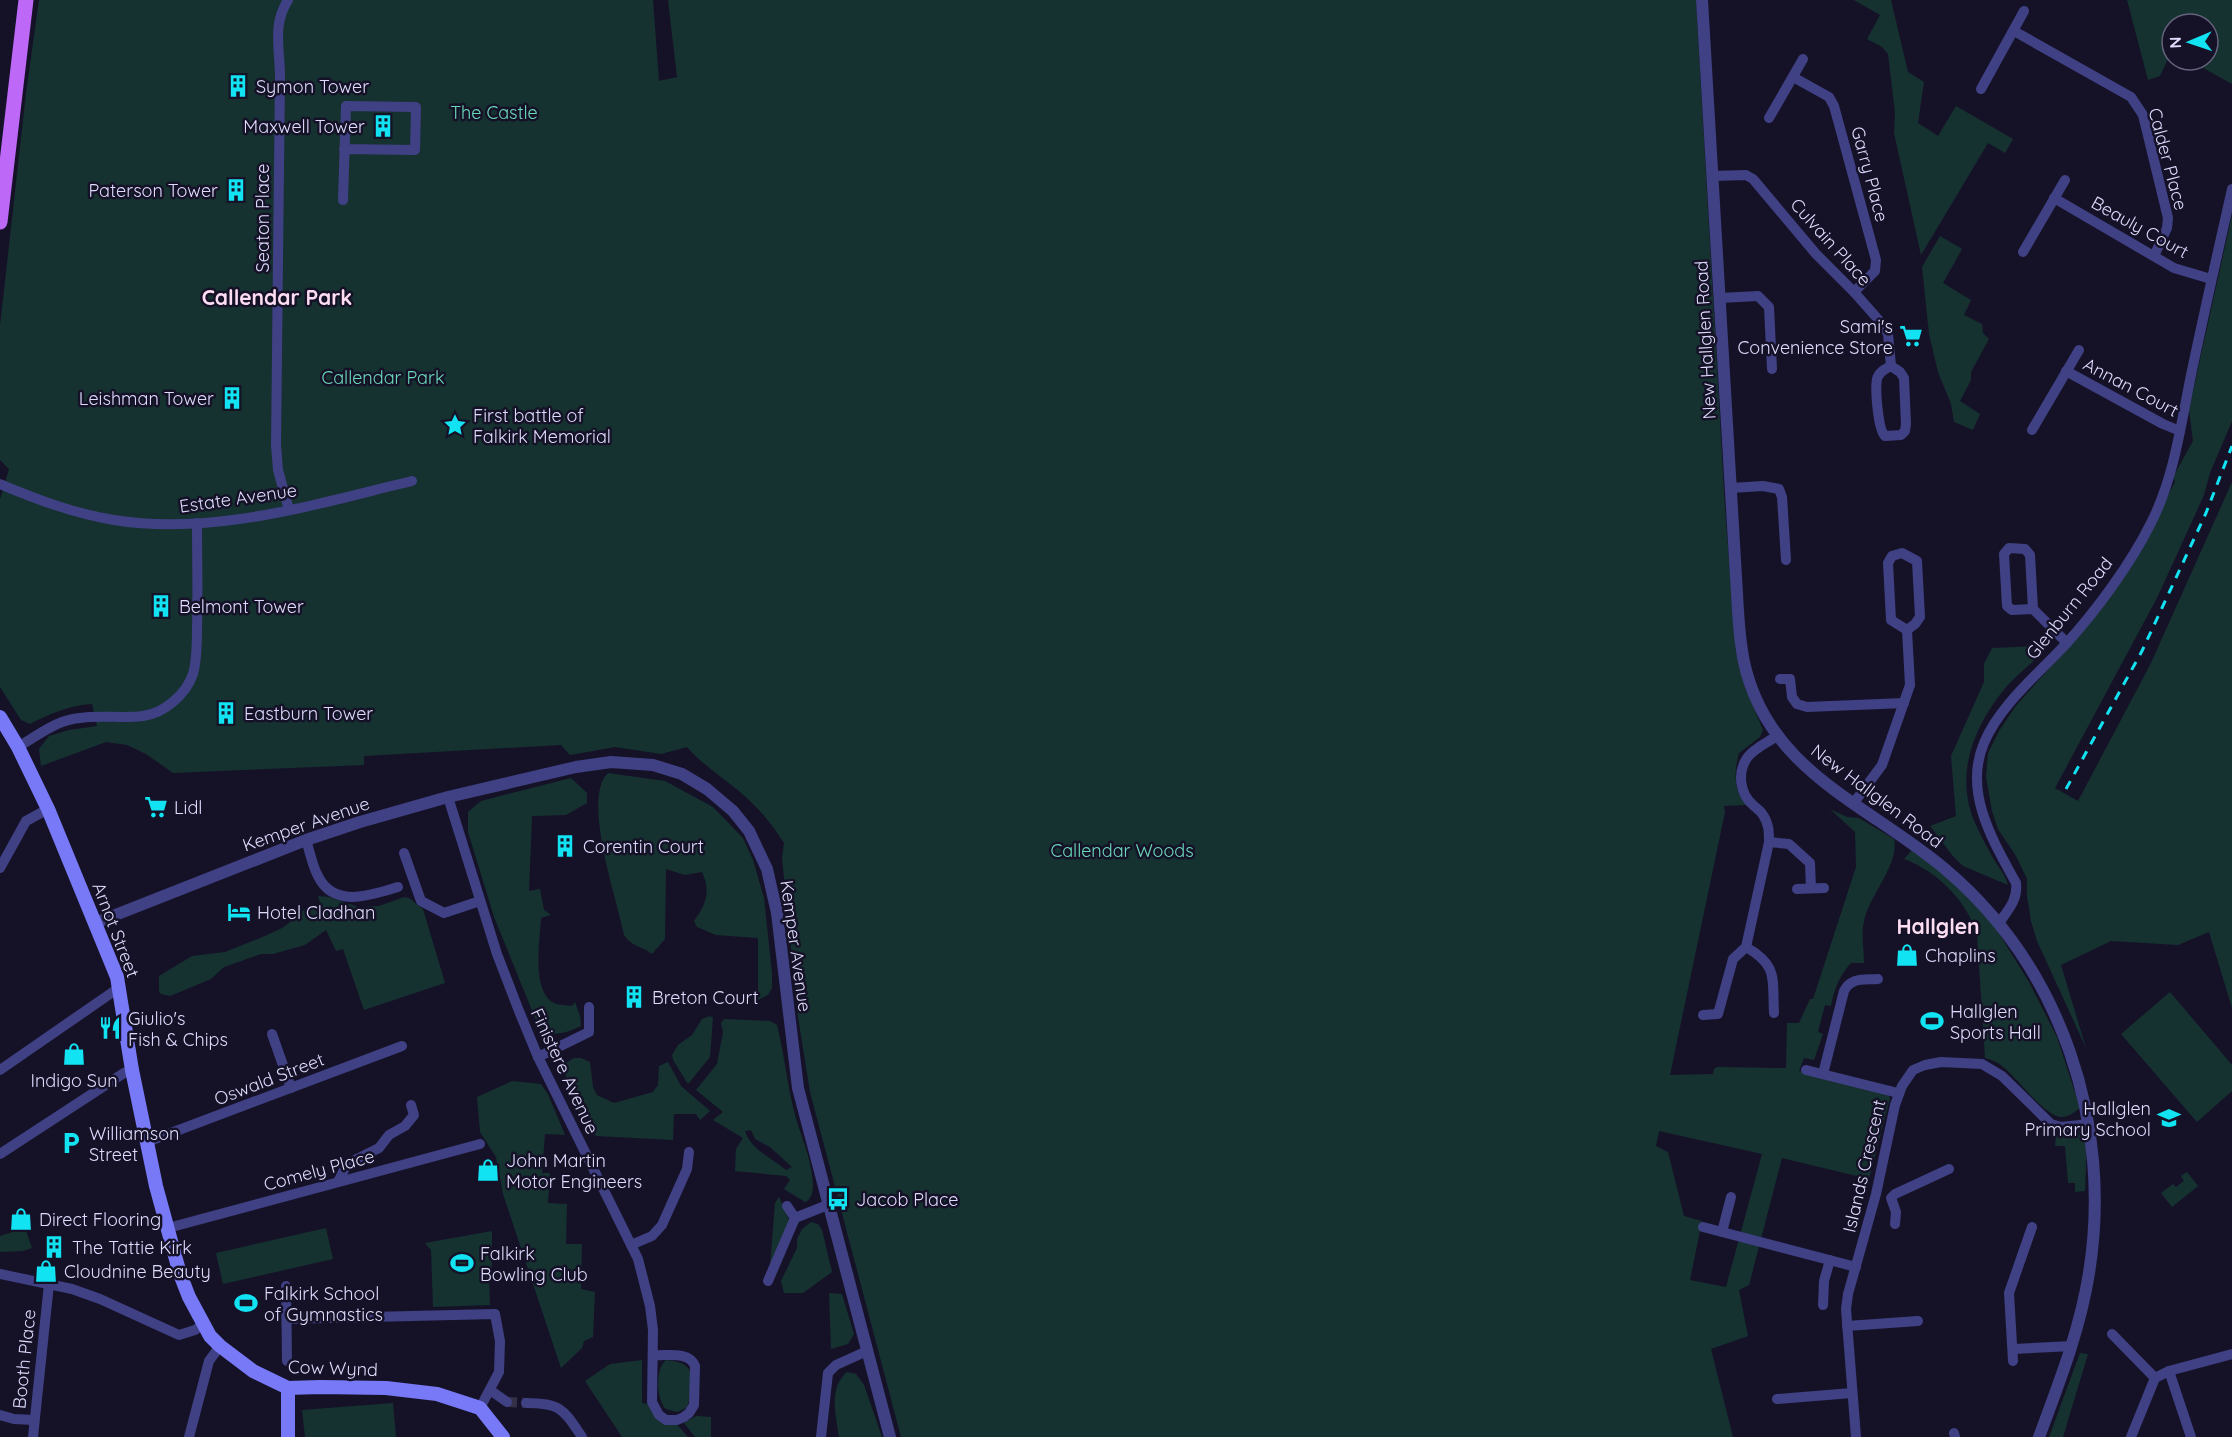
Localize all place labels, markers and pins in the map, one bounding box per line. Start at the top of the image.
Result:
building icon: Symon Tower [225,73,251,99]
place label: Symon Tower [256,75,369,98]
building icon: Maxwell Tower [370,113,396,139]
place label: Maxwell Tower [243,115,365,138]
building icon: Paterson Tower [223,177,249,203]
place label: Paterson Tower [88,179,218,202]
place label: Sami's Convenience Store [1738,315,1893,359]
supermarket icon: Sami's Convenience Store [1898,323,1924,349]
building icon: Leishman Tower [219,385,245,411]
place label: Leishman Tower [79,387,214,410]
place label: First battle of Falkirk Memorial [473,404,611,448]
place icon: First battle of Falkirk Memorial [442,412,468,438]
building icon: Belmont Tower [148,593,174,619]
place label: Belmont Tower [179,595,304,618]
building icon: Eastburn Tower [213,700,239,726]
place label: Eastburn Tower [244,702,373,725]
supermarket icon: Lidl [143,794,169,820]
place label: Lidl [174,796,202,819]
building icon: Corentin Court [552,833,578,859]
place label: Corentin Court [583,835,704,858]
hotel icon: Hotel Cladhan [226,899,252,925]
place label: Hotel Cladhan [257,901,375,924]
shop icon: Chaplins [1894,942,1920,968]
place label: Chaplins [1925,944,1996,967]
building icon: Breton Court [621,984,647,1010]
place label: Breton Court [652,986,759,1009]
place label: Hallglen Sports Hall [1950,1000,2041,1044]
place label: Giulio's Fish & Chips [128,1007,228,1051]
sports icon: Hallglen Sports Hall [1919,1008,1945,1034]
restaurant icon: Giulio's Fish & Chips [97,1015,123,1041]
shop icon: Indigo Sun [61,1041,87,1067]
place label: Indigo Sun [30,1069,118,1092]
place label: Hallglen Primary School [2025,1097,2151,1141]
school or university icon: Hallglen Primary School [2156,1105,2182,1131]
place label: Williamson Street [89,1122,179,1166]
parking icon: Williamson Street [58,1130,84,1156]
place label: John Martin Motor Engineers [506,1149,642,1193]
shop icon: John Martin Motor Engineers [475,1157,501,1183]
bus stop icon: Jacob Place [825,1186,851,1212]
place label: Jacob Place [856,1188,959,1211]
shop icon: Direct Flooring [8,1206,34,1232]
place label: Direct Flooring [39,1208,161,1231]
building icon: The Tattie Kirk [41,1234,67,1260]
place label: The Tattie Kirk [72,1236,192,1259]
place label: Falkirk Bowling Club [480,1242,588,1286]
sports icon: Falkirk Bowling Club [449,1250,475,1276]
shop icon: Cloudnine Beauty [33,1258,59,1284]
place label: Cloudnine Beauty [64,1260,211,1283]
place label: Falkirk School of Gymnastics [264,1282,383,1326]
sports icon: Falkirk School of Gymnastics [233,1290,259,1316]

